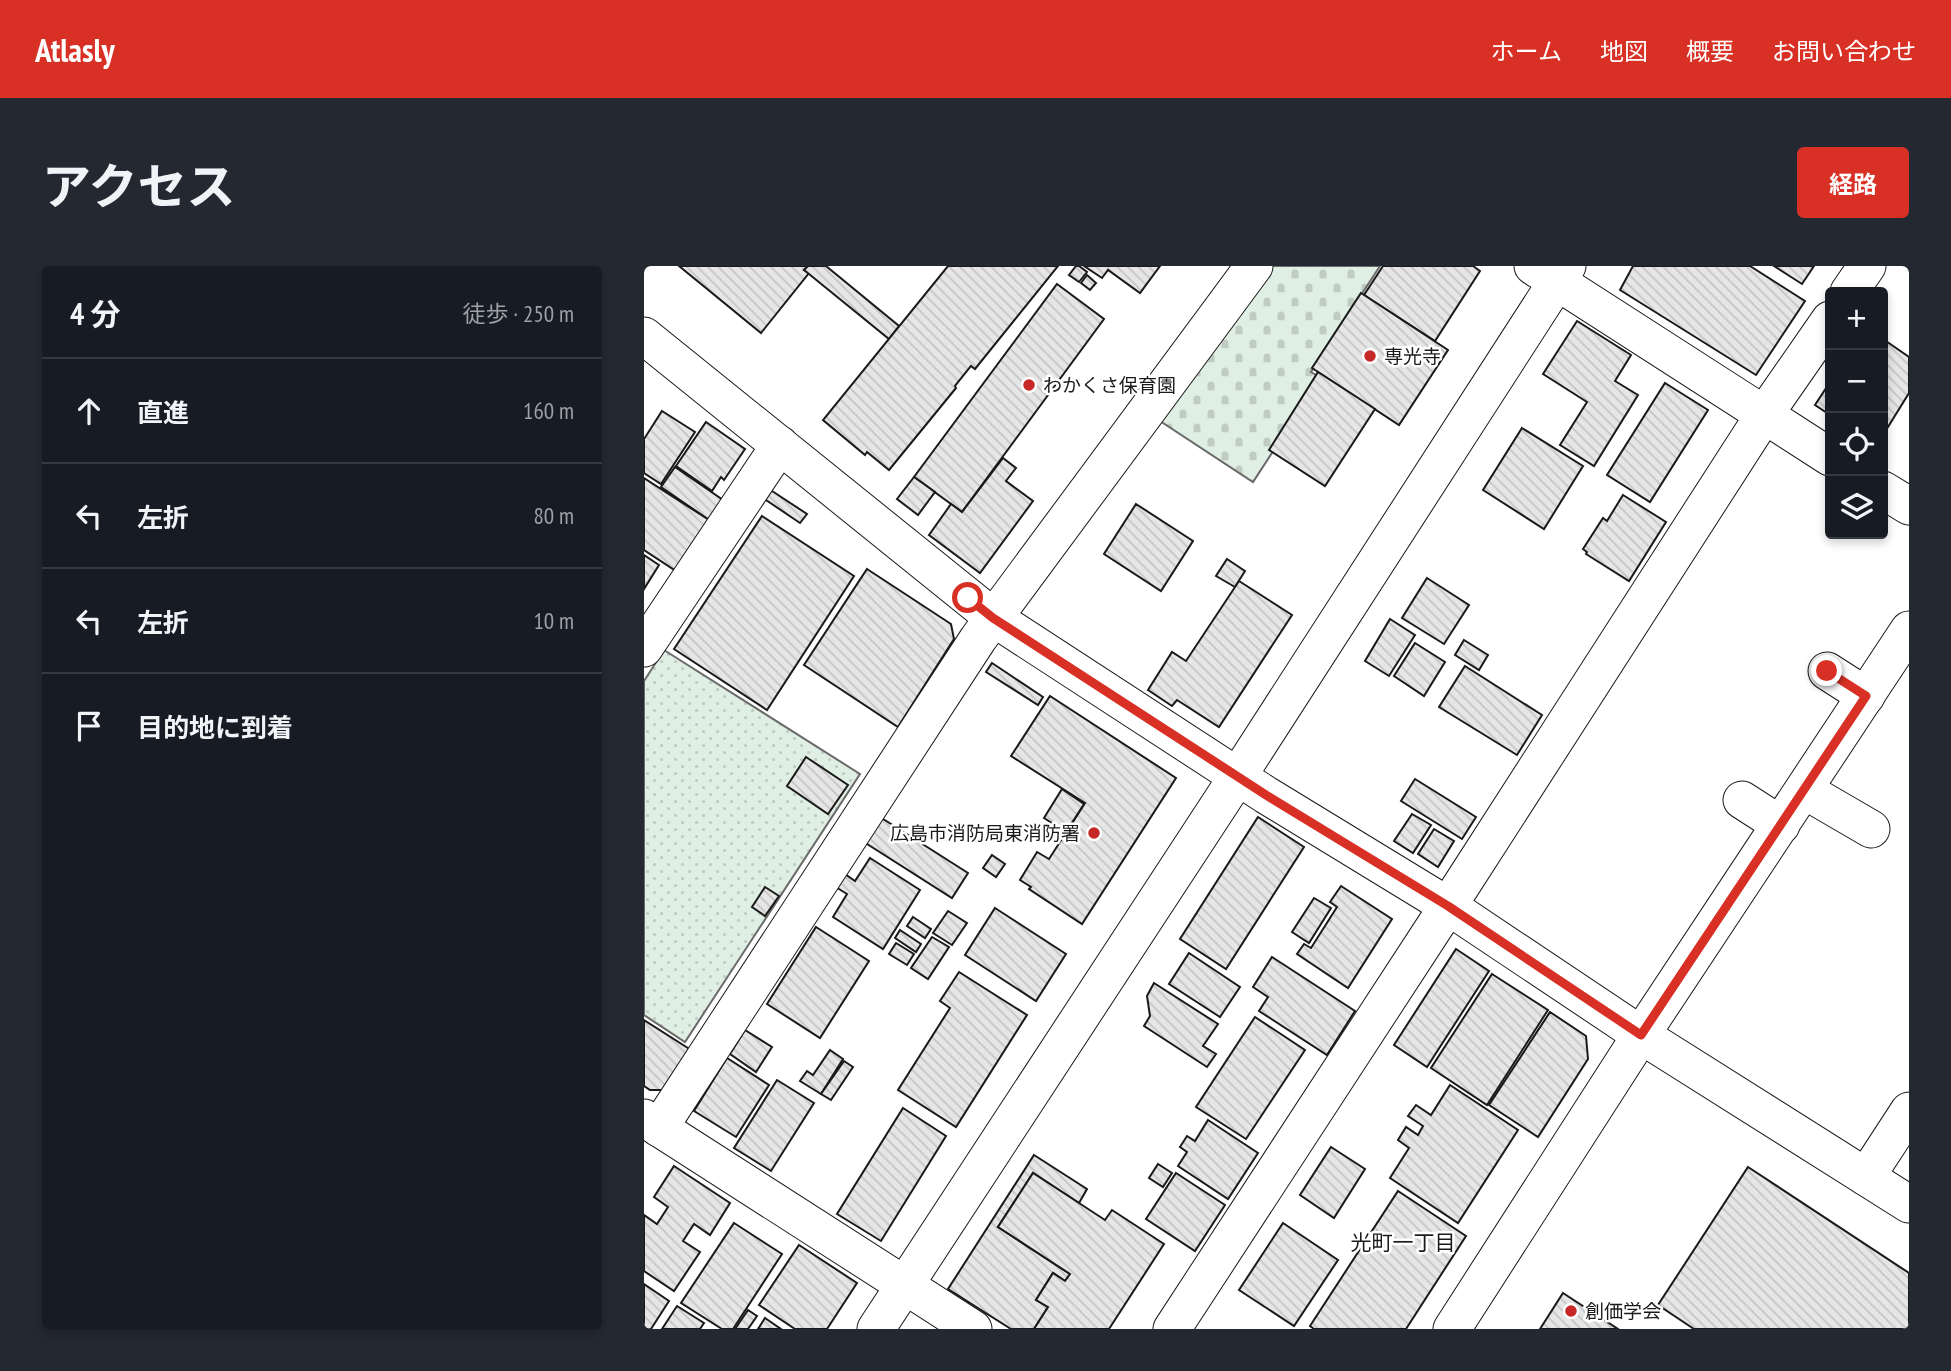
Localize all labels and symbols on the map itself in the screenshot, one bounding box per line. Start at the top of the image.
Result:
place label: 専光寺 [1384,344,1441,368]
marker: 専光寺 [1362,348,1378,364]
place label: わかくさ保育園 [1043,373,1176,397]
marker: わかくさ保育園 [1021,377,1037,393]
route start [952,582,983,613]
route end [1811,655,1842,686]
place label: 広島市消防局東消防署 [890,821,1080,845]
marker: 広島市消防局東消防署 [1086,825,1102,841]
district label: 光町一丁目 [1351,1229,1456,1256]
place label: 創価学会 [1585,1299,1661,1323]
marker: 創価学会 [1563,1303,1579,1319]

